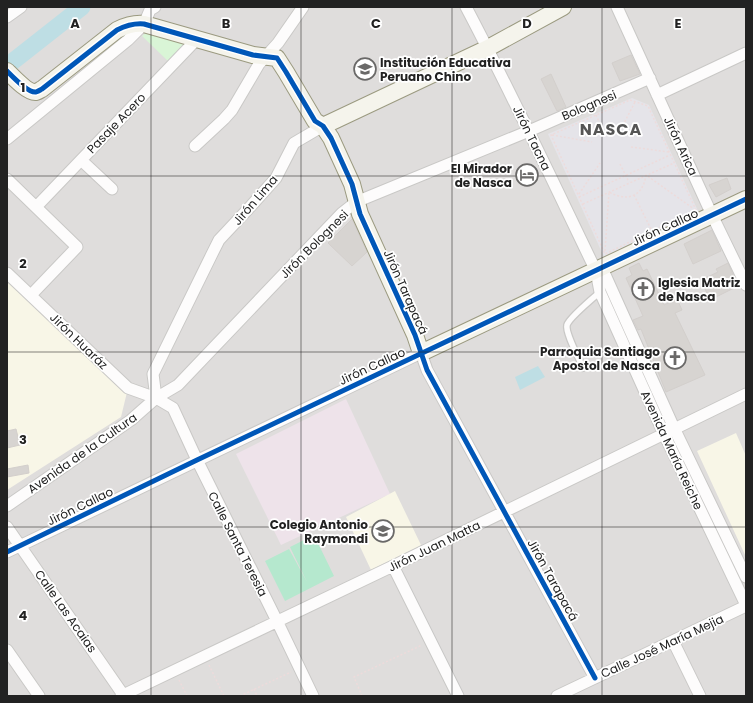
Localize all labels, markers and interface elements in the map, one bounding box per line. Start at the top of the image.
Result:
text: A [70,14,80,33]
text: B [222,14,231,33]
text: C [371,14,381,33]
text: D [522,14,532,33]
text: E [674,14,682,33]
place label: Institución Educativa Peruano Chino [380,54,511,85]
school or university icon: Institución Educativa Peruano Chino [352,56,378,82]
text: 1 [21,78,25,97]
street label: Bolognesi [559,86,619,124]
street label: Pasaje Acero [83,89,149,157]
street label: Jirón Tacna [509,103,555,173]
street label: Jirón Arica [660,114,702,178]
district label: NASCA [580,118,642,141]
place label: El Mirador de Nasca [451,160,512,191]
hotel icon: El Mirador de Nasca [514,162,540,188]
street label: Jirón Lima [229,171,281,229]
street label: Jirón Callao [629,204,701,250]
street label: Jirón Bolognesi [276,206,352,282]
street label: Jirón Tarapacá [380,247,432,337]
text: 2 [19,254,27,273]
place label: Iglesia Matriz de Nasca [658,274,740,305]
church icon: Iglesia Matriz de Nasca [630,276,656,302]
street label: Jirón Huaráz [46,309,112,373]
street label: Jirón Callao [336,343,408,389]
place label: Parroquia Santiago Apostol de Nasca [540,343,660,374]
church icon: Parroquia Santiago Apostol de Nasca [662,345,688,371]
street label: Avenida María Reiche [637,388,707,512]
street label: Avenida de la Cultura [24,409,140,497]
text: 3 [19,430,27,449]
street label: Jirón Callao [44,483,116,529]
street label: Calle Santa Teresia [204,489,272,599]
place label: Colegio Antonio Raymondi [270,516,368,547]
street label: Jirón Juan Matta [385,516,483,576]
school or university icon: Colegio Antonio Raymondi [370,518,396,544]
street label: Jirón Tarapacá [523,536,583,624]
street label: Calle Las Acaias [31,566,101,656]
text: 4 [19,606,28,625]
street label: Calle José María Mejia [598,610,726,682]

